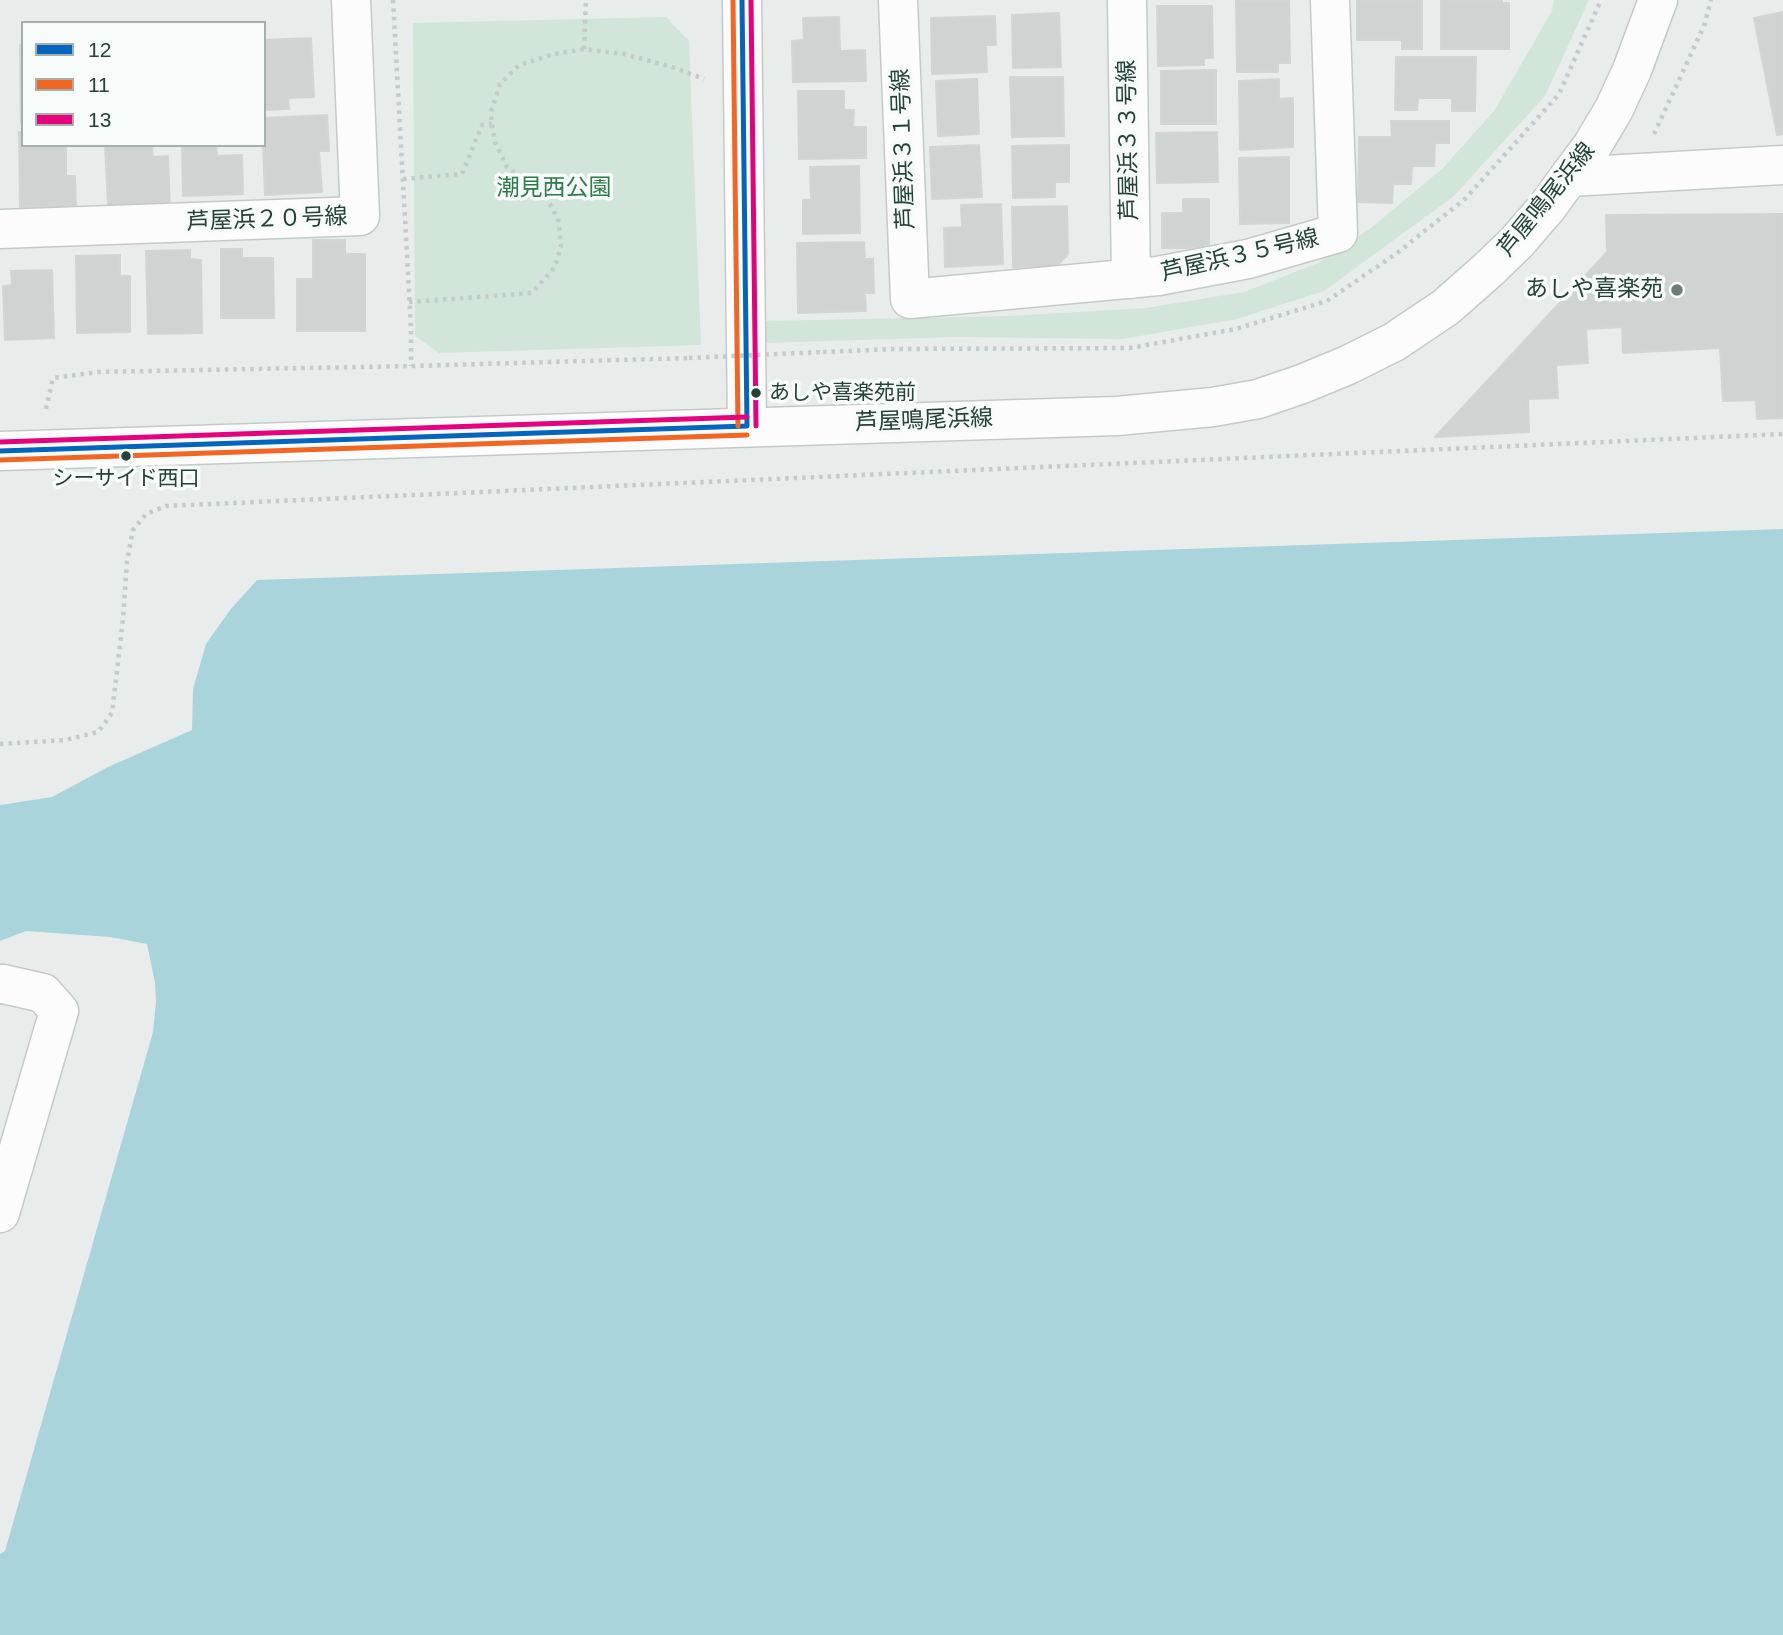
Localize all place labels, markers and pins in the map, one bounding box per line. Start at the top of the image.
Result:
place label: あしや喜楽苑 [1525,276,1663,304]
marker: あしや喜楽苑 [1669,282,1685,298]
place label: あしや喜楽苑前 [769,380,916,406]
marker: あしや喜楽苑前 [749,386,763,400]
marker: シーサイド西口 [119,449,133,463]
place label: シーサイド西口 [53,466,199,492]

